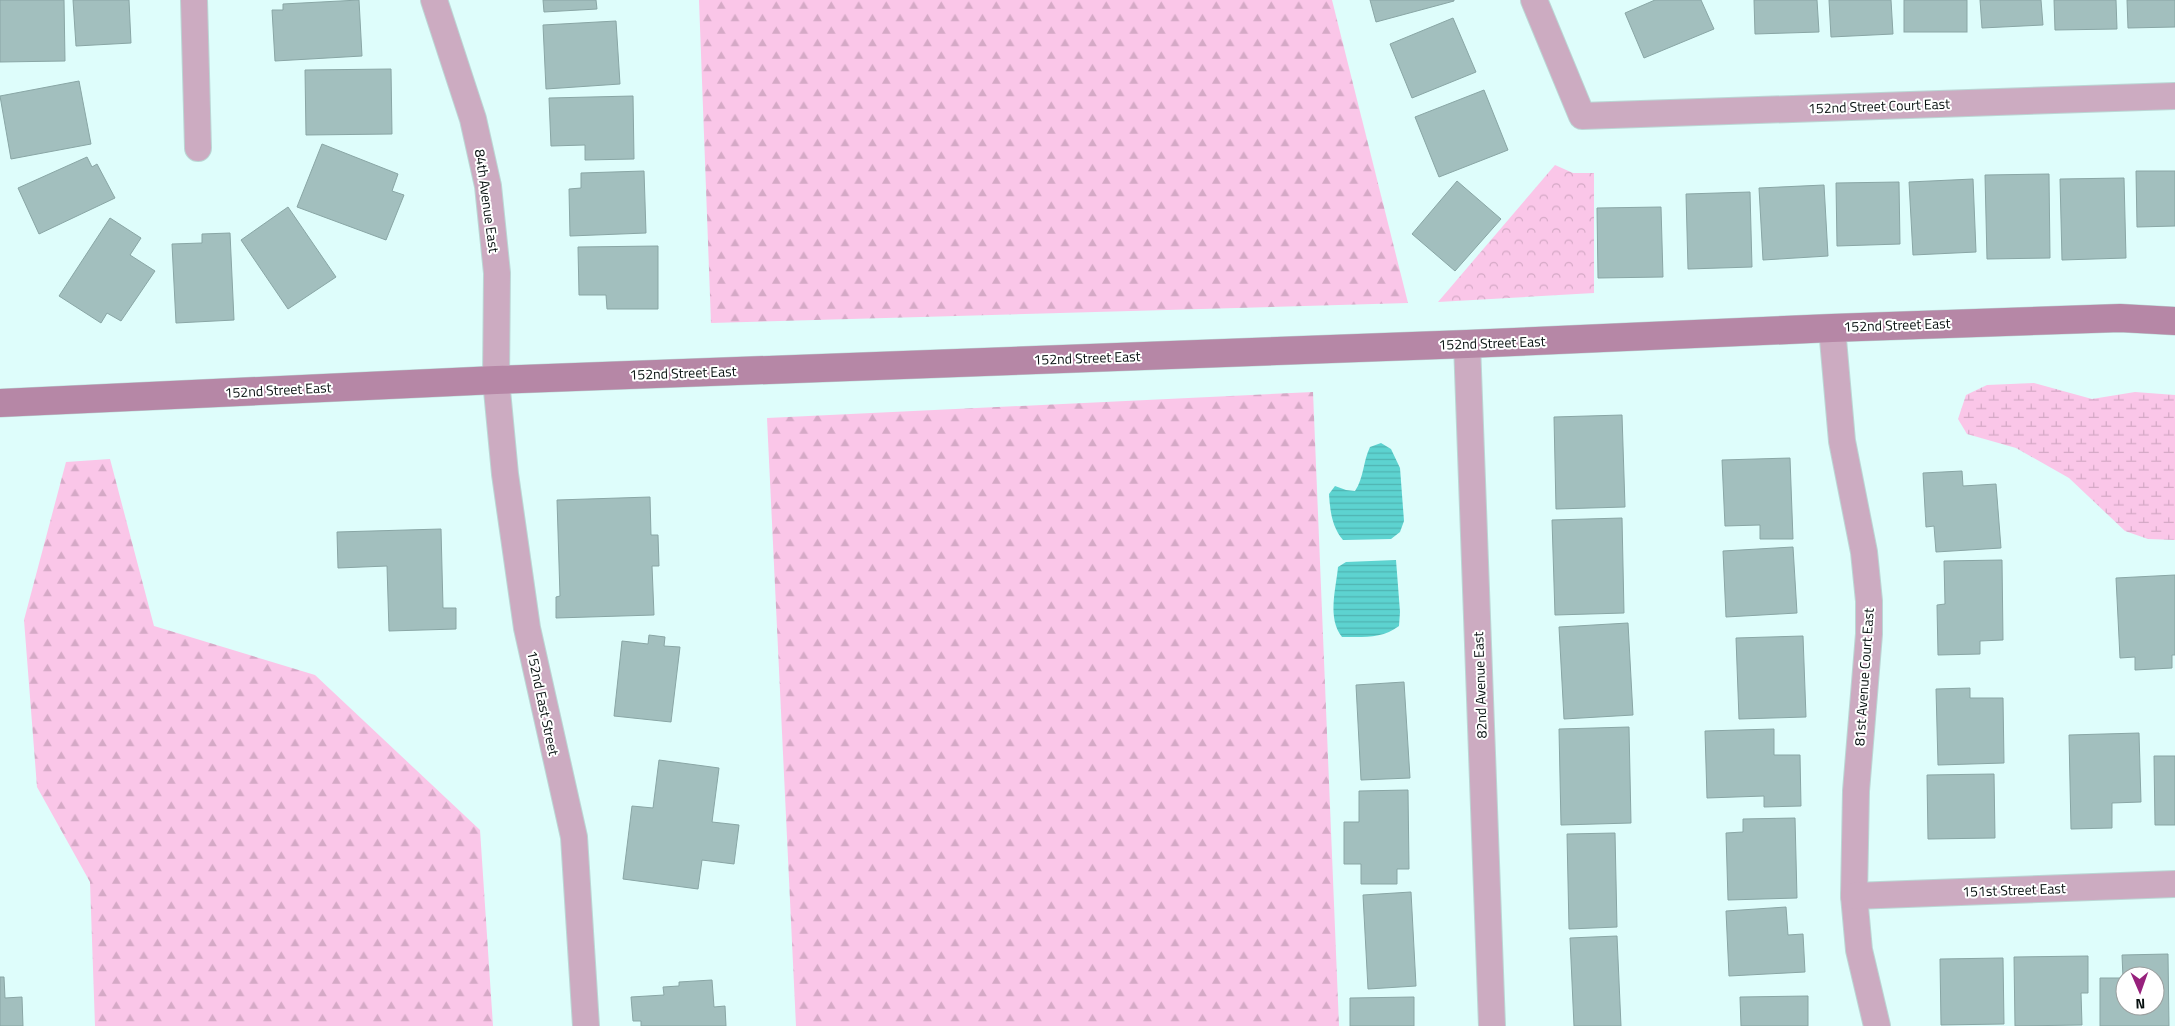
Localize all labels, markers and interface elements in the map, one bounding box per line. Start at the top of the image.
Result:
street label: 152nd Street Court East [1808,93,1950,118]
street label: 84th Avenue East [470,148,505,254]
street label: 152nd Street East [1843,312,1951,337]
street label: 152nd Street East [1438,330,1546,355]
street label: 152nd Street East [1033,345,1141,370]
street label: 152nd Street East [629,360,737,385]
street label: 152nd Street East [224,376,332,403]
street label: 81st Avenue Court East [1848,607,1879,747]
street label: 82nd Avenue East [1467,631,1492,739]
street label: 152nd East Street [522,648,565,757]
street label: 151st Street East [1962,877,2066,902]
north arrow [2115,966,2165,1016]
text: N [2135,994,2146,1015]

